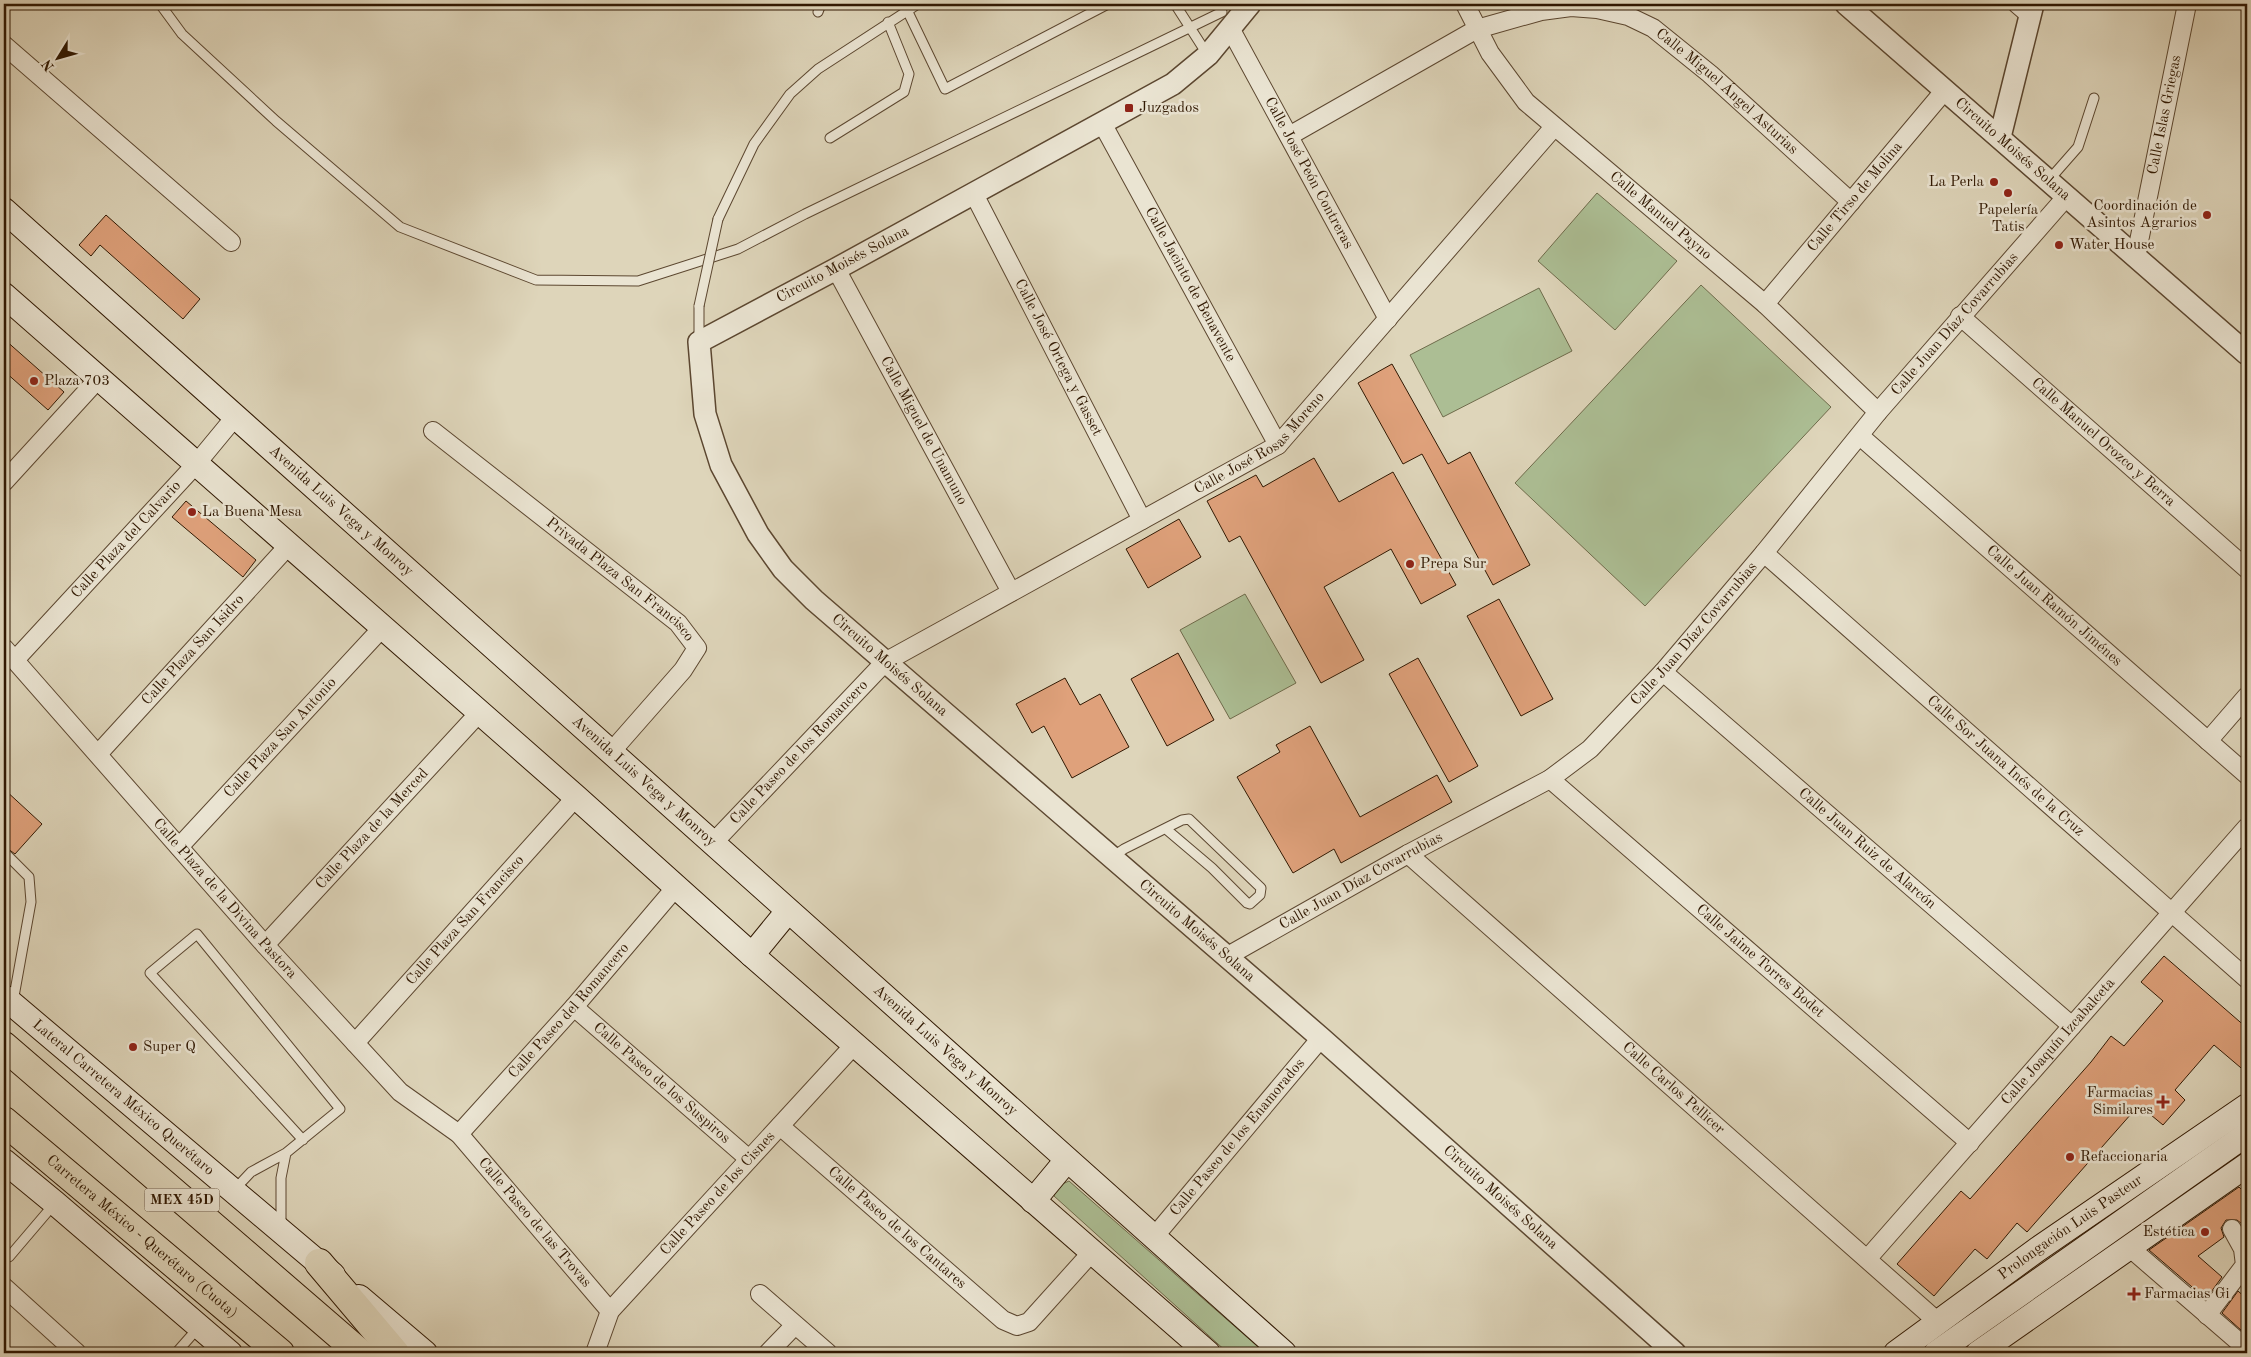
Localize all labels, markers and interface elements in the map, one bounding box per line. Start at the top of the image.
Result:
street label: Calle Miguel Ángel Asturias [1653,26,1801,157]
north arrow [32,32,82,82]
street label: Calle Islas Griegas [2145,54,2184,176]
text: N [39,56,57,74]
street label: Calle José Peón Contreras [1262,95,1356,251]
street label: Circuito Moisés Solana [1952,95,2074,204]
place label: Juzgados [1139,101,1199,116]
marker: Juzgados [1123,102,1135,114]
street label: Calle Tirso de Molina [1805,139,1906,255]
street label: Calle Manuel Payno [1607,169,1714,263]
place label: La Perla [1928,175,1985,190]
marker: La Perla [1988,176,2000,188]
marker: Papelería Tatis [2002,187,2014,199]
place label: Coordinación de Asintos Agrarios [2086,199,2197,231]
place label: Papelería Tatis [1978,203,2039,235]
street label: Calle Jacinto de Benavente [1142,205,1239,364]
marker: Coordinación de Asintos Agrarios [2201,209,2213,221]
street label: Circuito Moisés Solana [774,223,912,306]
place label: Water House [2069,238,2155,253]
marker: Water House [2053,239,2065,251]
street label: Calle Juan Díaz Covarrubias [1889,250,2021,398]
street label: Calle José Ortega y Gasset [1012,277,1105,438]
street label: Calle Miguel de Unamuno [877,354,970,507]
place label: Plaza 703 [44,374,110,389]
marker: Plaza 703 [28,375,40,387]
street label: Calle Manuel Orozco y Berra [2029,375,2178,510]
street label: Calle José Rosas Moreno [1192,389,1328,497]
street label: Avenida Luis Vega y Monroy [266,443,416,579]
street label: Calle Plaza del Calvario [69,478,184,601]
place label: La Buena Mesa [202,505,303,520]
marker: La Buena Mesa [186,506,198,518]
street label: Privada Plaza San Francisco [543,515,697,644]
street label: Calle Juan Ramón Jiménes [1983,543,2125,669]
place label: Prepa Sur [1420,557,1486,572]
marker: Prepa Sur [1404,558,1416,570]
street label: Calle Juan Díaz Covarrubias [1628,559,1760,708]
street label: Calle Plaza San Isidro [139,592,247,708]
street label: Circuito Moisés Solana [829,611,951,720]
street label: Calle Plaza San Antonio [221,675,339,801]
street label: Calle Paseo de los Romancero [727,677,871,827]
street label: Calle Sor Juana Inés de la Cruz [1924,693,2087,839]
street label: Avenida Luis Vega y Monroy [569,713,719,850]
street label: Calle Plaza de la Merced [313,766,431,892]
street label: Calle Juan Ruiz de Alarcón [1796,785,1939,912]
street label: Calle Plaza de la Divina Pastora [150,816,300,982]
street label: Calle Juan Díaz Covarrubias [1277,830,1445,933]
street label: Calle Plaza San Francisco [403,853,527,988]
street label: Circuito Moisés Solana [1136,877,1258,985]
street label: Calle Jaime Torres Bodet [1693,902,1827,1021]
street label: Calle Paseo del Romancero [506,940,632,1081]
street label: Calle Joaquín Izcabalceta [1999,975,2118,1108]
street label: Avenida Luis Vega y Monroy [870,982,1020,1119]
street label: Lateral Carretera México Querétaro [30,1017,217,1178]
street label: Calle Paseo de los Suspiros [590,1020,733,1146]
street label: Calle Carlos Pellicer [1619,1039,1727,1137]
place label: Super Q [143,1040,196,1055]
marker: Super Q [127,1041,139,1053]
street label: Calle Paseo de los Enamorados [1167,1056,1308,1219]
place label: Farmacias Similares [2086,1086,2153,1118]
marker: Farmacias Similares [2157,1096,2169,1108]
street label: Calle Paseo de los Cisnes [657,1129,778,1258]
street label: Circuito Moisés Solana [1440,1143,1561,1253]
place label: Refaccionaria [2080,1150,2168,1165]
marker: Refaccionaria [2064,1151,2076,1163]
street label: Carretera México - Querétaro (Cuota) [43,1152,240,1321]
street label: Calle Paseo de las Trovas [475,1155,594,1290]
street label: Calle Paseo de los Cantares [825,1164,969,1292]
street label: Prolongación Luis Pasteur [1996,1172,2145,1283]
road number: MEX 45D [144,1188,220,1212]
place label: Estética [2143,1225,2196,1240]
marker: Estética [2199,1226,2211,1238]
place label: Farmacias Gi [2144,1287,2230,1302]
marker: Farmacias Gi [2128,1288,2140,1300]

